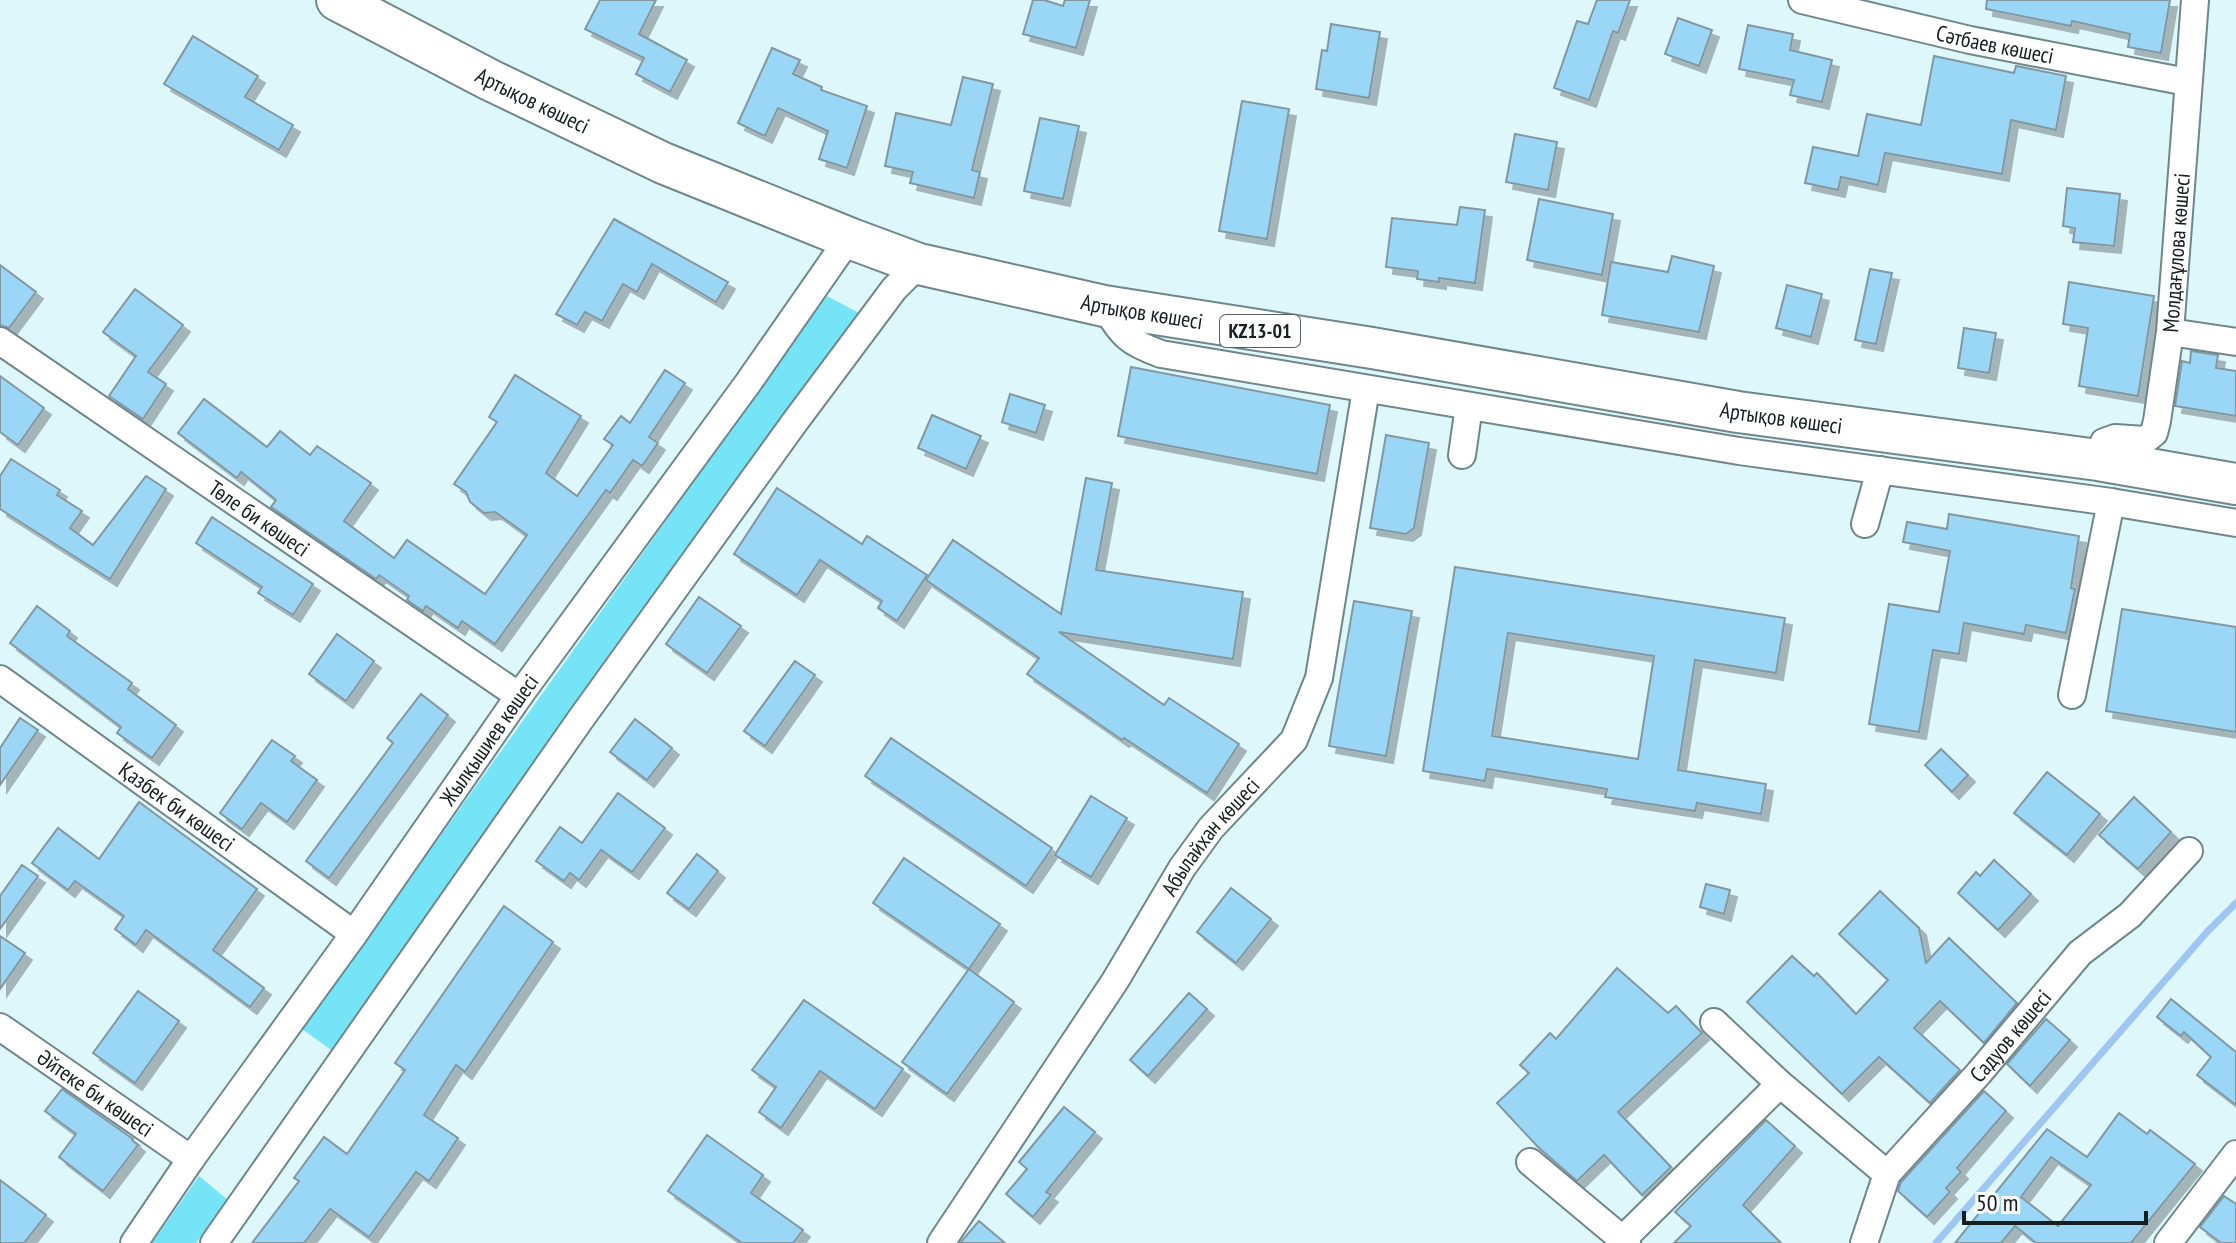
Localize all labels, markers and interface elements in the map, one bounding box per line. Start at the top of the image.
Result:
street label: Сәтбаев көшесі [1933,18,2056,70]
street label: Артықов көшесі [471,61,594,140]
street label: Молдағұлова көшесі [2156,172,2196,333]
street label: Артықов көшесі [1078,287,1205,335]
road number: KZ13-01 [1220,315,1300,347]
street label: Артықов көшесі [1718,395,1844,440]
street label: Төле би көшесі [203,474,315,563]
street label: Жылқышиев көшесі [433,668,544,812]
street label: Қазбек би көшесі [114,755,240,857]
street label: Абылайхан көшесі [1155,771,1266,901]
street label: Садуов көшесі [1964,984,2057,1088]
street label: Әйтеке би көшесі [32,1043,159,1143]
scale bar [1964,1175,2146,1225]
text: 50 m [1976,1187,2018,1218]

